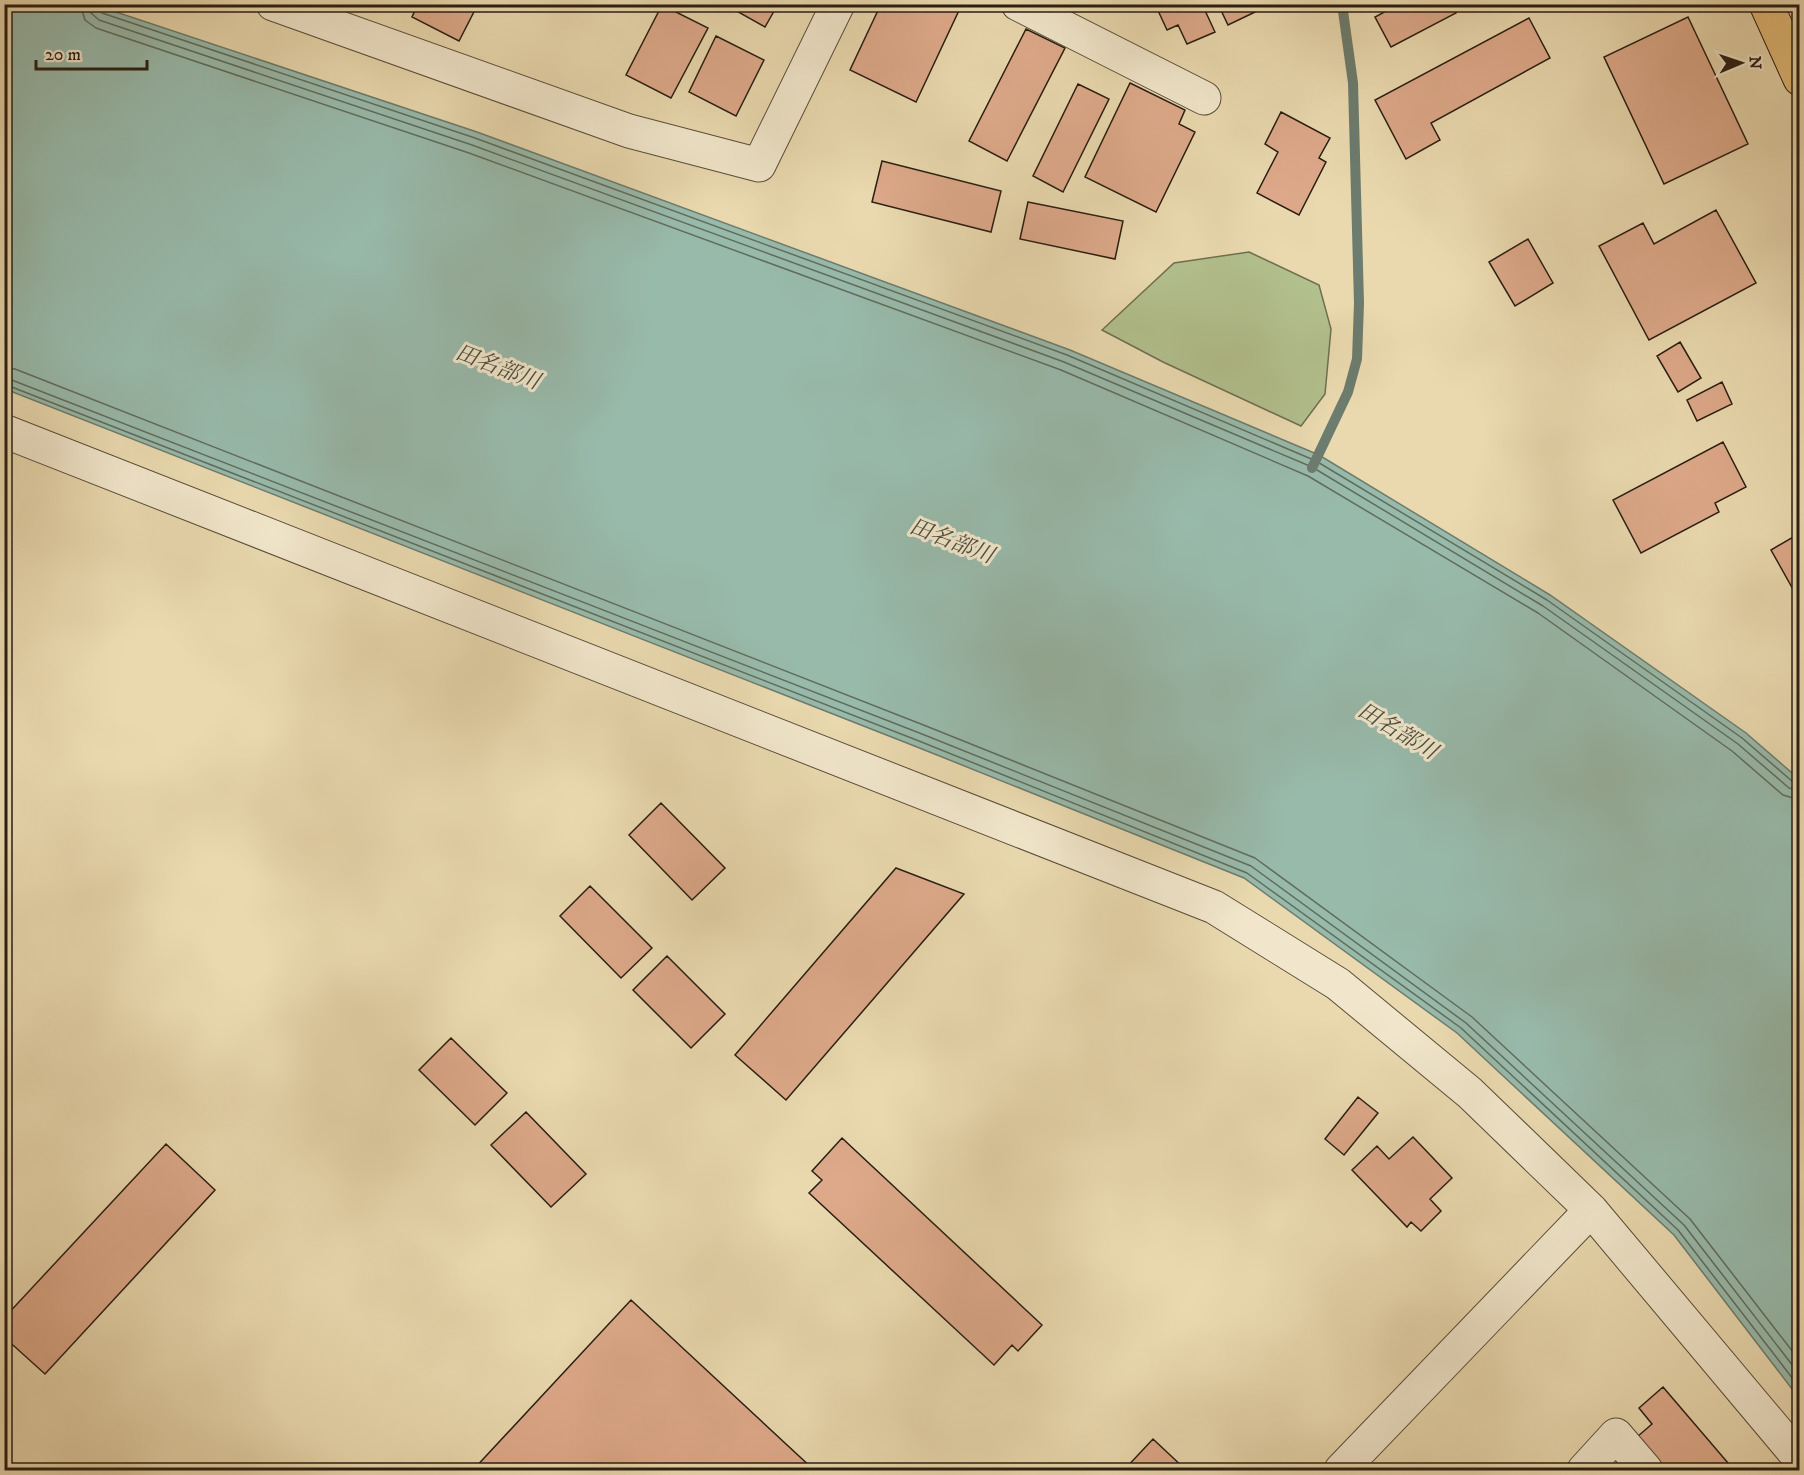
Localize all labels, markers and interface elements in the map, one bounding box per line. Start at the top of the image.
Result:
scale bar [36,33,147,71]
north arrow [1711,33,1771,93]
text: 20 m [45,44,81,66]
text: N [1745,56,1765,69]
water label: 田名部川 [452,339,545,396]
water label: 田名部川 [906,513,999,570]
water label: 田名部川 [1353,697,1444,767]

